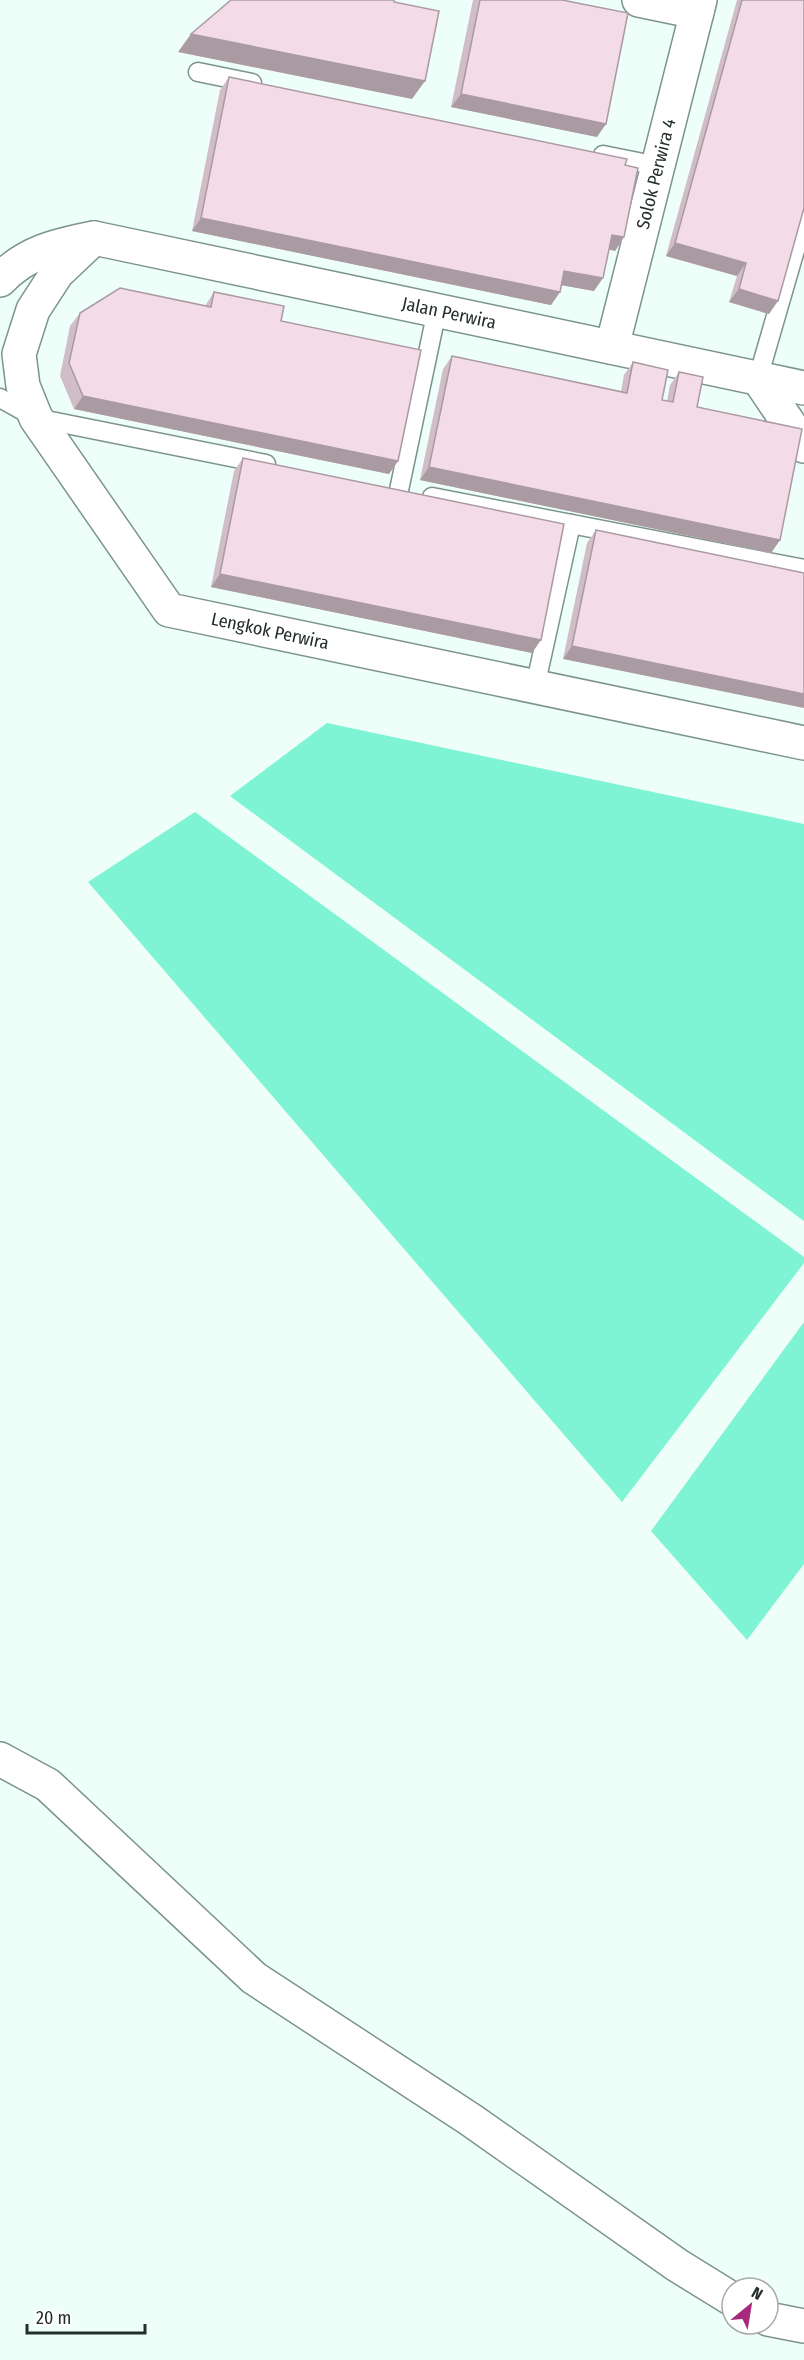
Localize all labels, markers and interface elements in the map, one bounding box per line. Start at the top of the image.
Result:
street label: Solok Perwira 4 [632,116,680,231]
street label: Jalan Perwira [400,292,498,334]
street label: Lengkok Perwira [209,608,331,654]
north arrow [720,2276,780,2336]
text: N [748,2283,766,2304]
scale bar [27,2297,146,2335]
text: 20 m [36,2307,71,2329]

